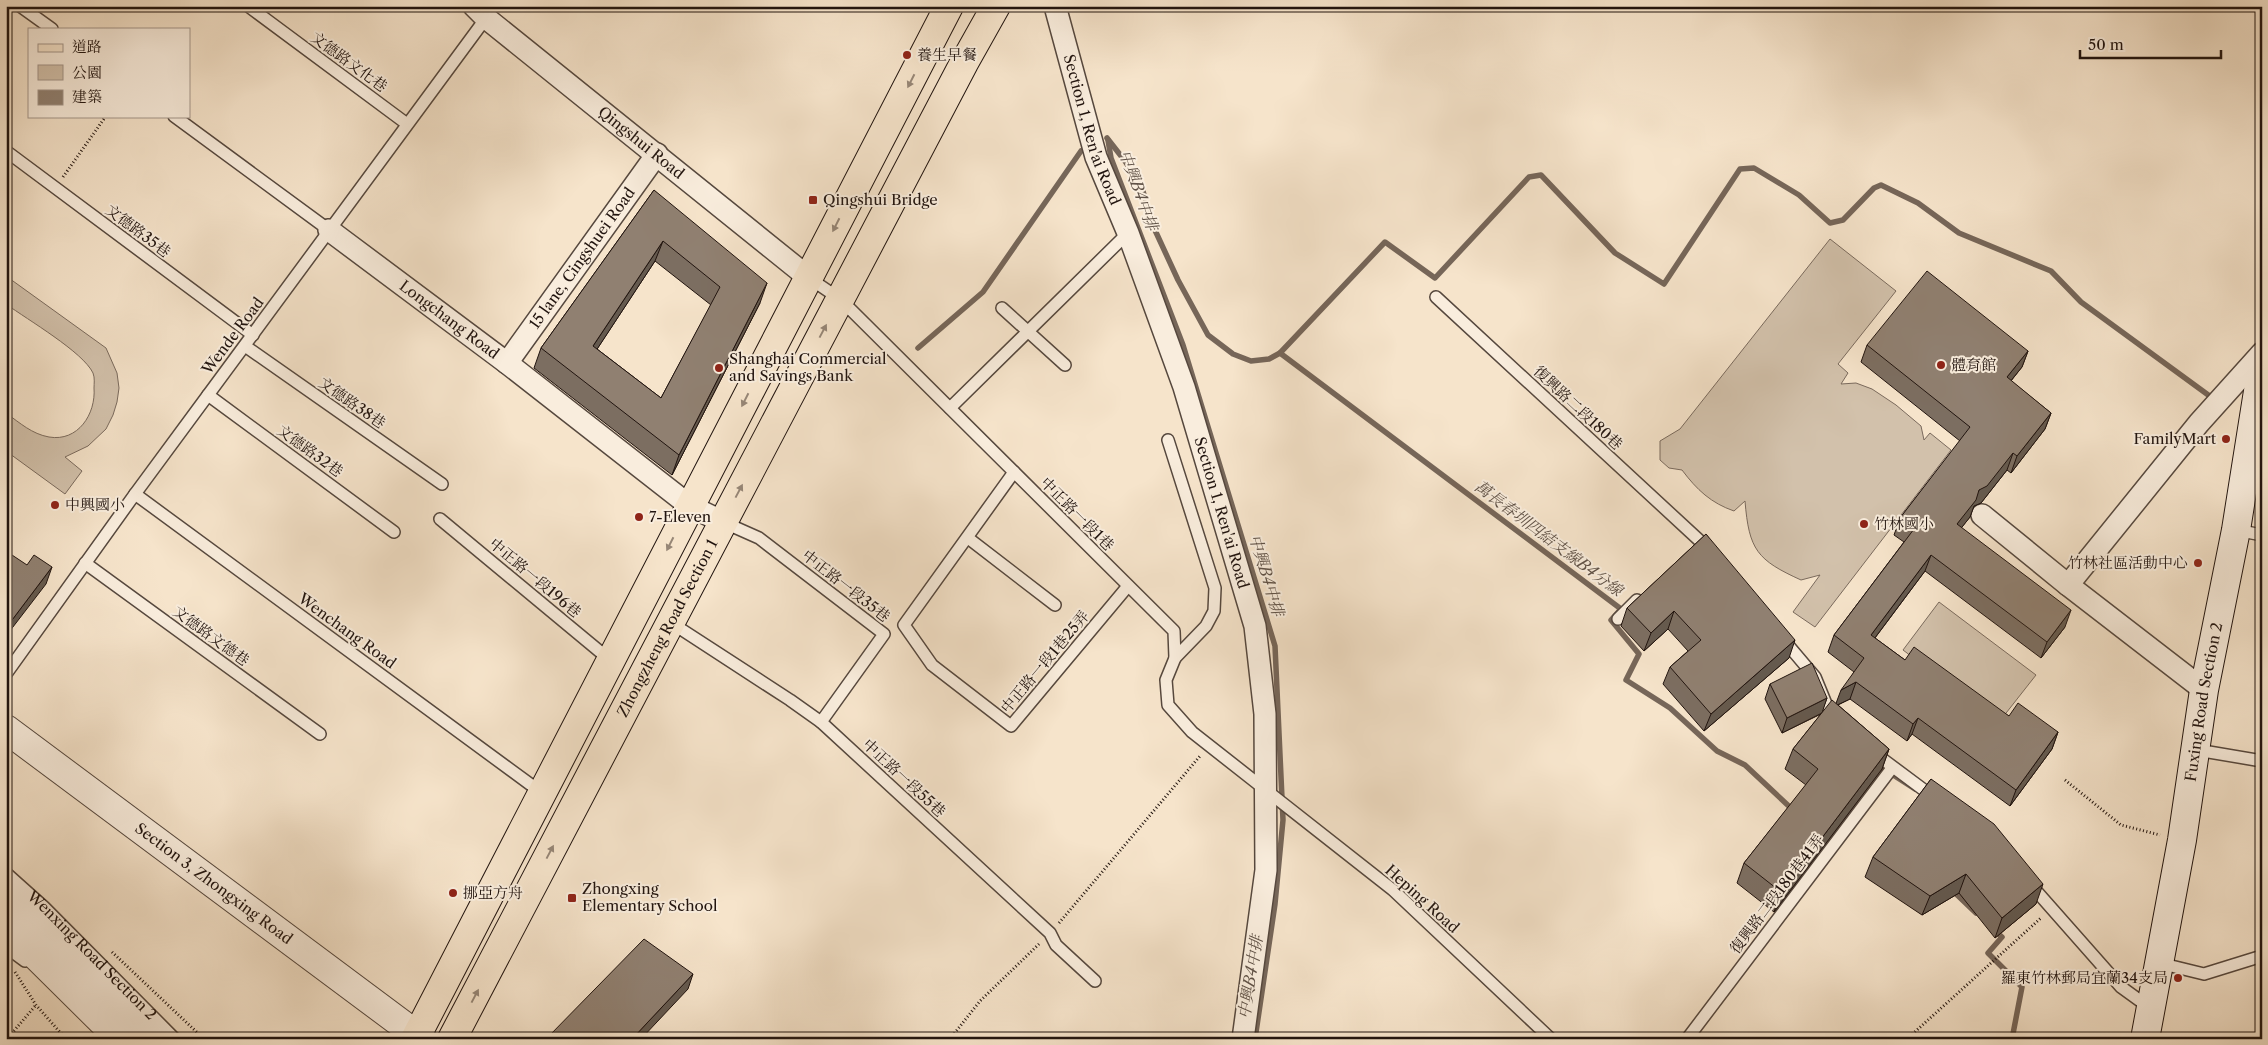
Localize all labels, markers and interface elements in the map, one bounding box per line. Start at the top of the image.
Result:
street label: 文德路文化巷 [307,27,391,96]
legend [28,28,190,118]
scale bar [2080,28,2222,60]
text: 50 m [2088,35,2124,54]
text: 道路 [72,37,102,56]
place label: 養生早餐 [917,45,977,64]
marker: 養生早餐 [901,49,913,61]
street label: Section 1, Ren'ai Road [1060,52,1125,208]
text: 公園 [72,63,102,82]
one-way arrow [907,73,915,88]
text: 建築 [72,87,102,106]
street label: Qingshui Road [594,102,688,183]
water label: 中興B4中排 [1115,147,1163,235]
street label: 15 lane, Cingshuei Road [525,184,639,332]
place label: Qingshui Bridge [823,190,938,209]
marker: Qingshui Bridge [807,194,819,206]
street label: 文德路35巷 [102,200,175,261]
one-way arrow [832,218,840,232]
street label: Longchang Road [396,276,503,363]
street label: Wende Road [197,293,268,379]
one-way arrow [819,324,827,339]
place label: Shanghai Commercial and Savings Bank [729,349,887,385]
place label: 體育館 [1951,355,1996,374]
marker: 體育館 [1935,359,1947,371]
marker: Shanghai Commercial and Savings Bank [713,362,725,374]
street label: 復興路二段180巷 [1530,362,1627,454]
street label: 文德路38巷 [315,373,389,432]
one-way arrow [741,393,749,407]
street label: 文德路32巷 [274,420,347,481]
place label: FamilyMart [2133,429,2217,448]
marker: FamilyMart [2220,433,2232,445]
street label: Section 1, Ren'ai Road [1190,435,1253,591]
street label: 中正路一段1巷 [1037,473,1118,554]
water label: 萬長春圳四結支線B4分線 [1471,476,1629,601]
one-way arrow [735,484,743,498]
place label: 中興國小 [65,495,125,514]
marker: 中興國小 [49,499,61,511]
place label: 7-Eleven [649,507,712,526]
marker: 7-Eleven [633,511,645,523]
place label: 竹林國小 [1874,514,1934,533]
marker: 竹林國小 [1858,518,1870,530]
water label: 中興B4中排 [1245,532,1289,620]
street label: 中正路一段196巷 [486,534,585,621]
street label: Zhongzheng Road Section 1 [613,535,722,720]
one-way arrow [666,537,674,552]
street label: 中正路一段35巷 [799,545,894,626]
place label: 竹林社區活動中心 [2068,553,2188,572]
marker: 竹林社區活動中心 [2192,557,2204,569]
street label: Wenchang Road [294,588,400,673]
street label: 文德路文德巷 [169,601,253,670]
street label: 中正路一段1巷25弄 [996,607,1093,717]
street label: Fuxing Road Section 2 [2181,621,2226,783]
street label: 中正路一段55巷 [859,734,950,821]
street label: Section 3, Zhongxing Road [131,818,297,948]
street label: 復興路二段180巷41弄 [1725,830,1828,957]
one-way arrow [546,844,554,859]
street label: Heping Road [1381,860,1463,937]
place label: Zhongxing Elementary School [582,879,718,915]
place label: 挪亞方舟 [463,883,523,902]
street label: Wenxing Road Section 2 [23,886,161,1024]
marker: 挪亞方舟 [447,887,459,899]
marker: Zhongxing Elementary School [566,892,578,904]
water label: 中興B4中排 [1234,932,1267,1020]
place label: 羅東竹林郵局宜蘭34支局 [2001,968,2168,987]
marker: 羅東竹林郵局宜蘭34支局 [2172,972,2184,984]
one-way arrow [471,988,479,1003]

